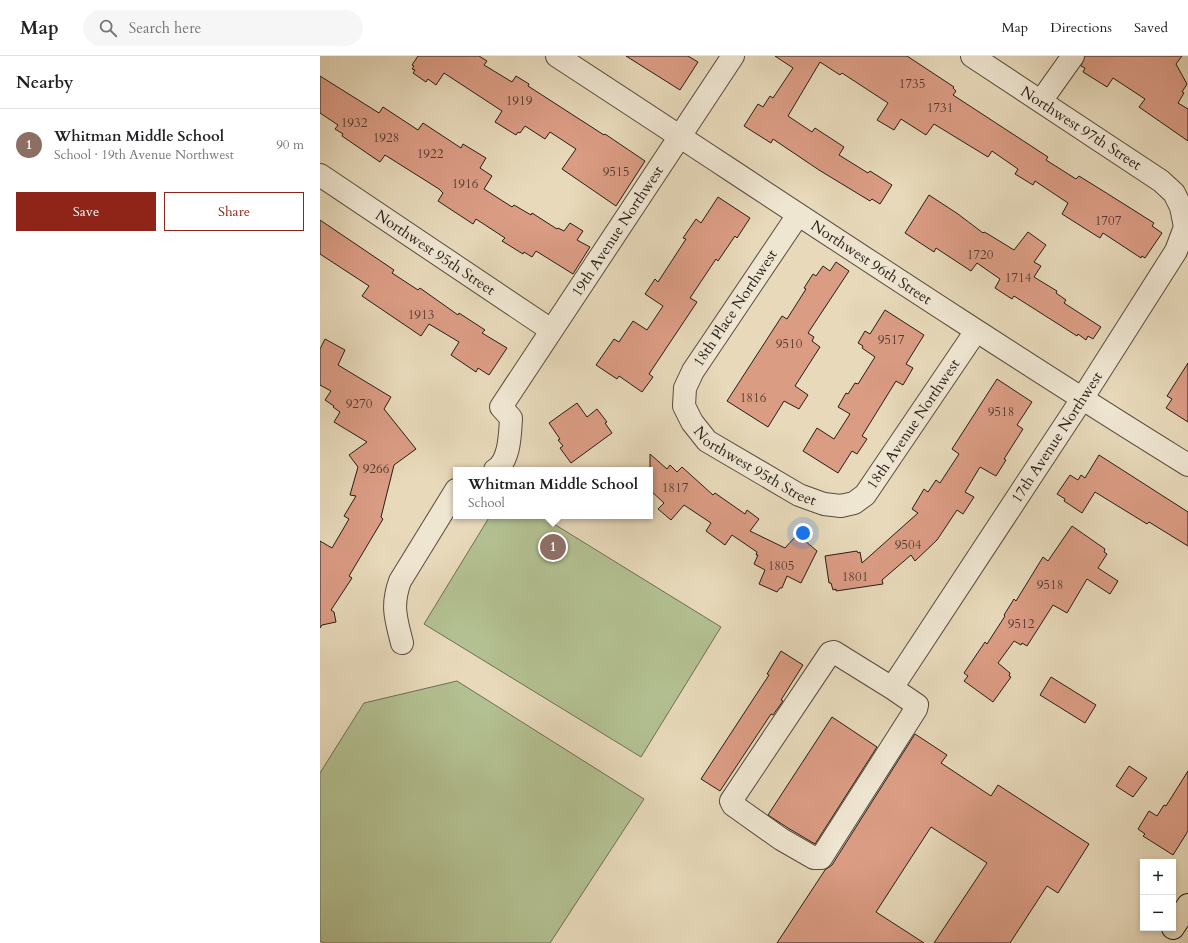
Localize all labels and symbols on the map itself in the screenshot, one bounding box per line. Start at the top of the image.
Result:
house number: 1735 [899,75,925,93]
street label: Northwest 97th Street [1017,81,1146,175]
house number: 1919 [506,92,533,110]
house number: 1731 [927,99,953,117]
house number: 1932 [341,114,368,132]
house number: 1928 [373,129,399,147]
house number: 1922 [417,145,444,163]
street label: 19th Avenue Northwest [567,162,668,301]
house number: 9515 [603,163,629,181]
house number: 1916 [452,175,479,193]
street label: Northwest 95th Street [371,205,500,300]
house number: 1707 [1095,212,1122,230]
street label: Northwest 96th Street [807,215,936,309]
street label: 18th Place Northwest [688,245,782,370]
house number: 1720 [967,246,994,264]
house number: 1714 [1005,269,1032,287]
house number: 1913 [408,306,434,324]
house number: 9517 [878,331,905,349]
house number: 9510 [776,335,803,353]
street label: 18th Avenue Northwest [862,355,964,493]
street label: 17th Avenue Northwest [1006,367,1107,507]
house number: 1816 [740,389,767,407]
house number: 9270 [346,395,373,413]
house number: 9518 [988,403,1014,421]
street label: Northwest 95th Street [689,422,819,510]
house number: 9266 [363,460,390,478]
house number: 1817 [662,479,689,497]
your location [793,523,813,543]
pin: 1 [540,532,566,562]
house number: 9504 [895,536,922,554]
house number: 1805 [768,557,794,575]
house number: 1801 [842,568,868,586]
house number: 9518 [1037,576,1063,594]
house number: 9512 [1008,615,1035,633]

